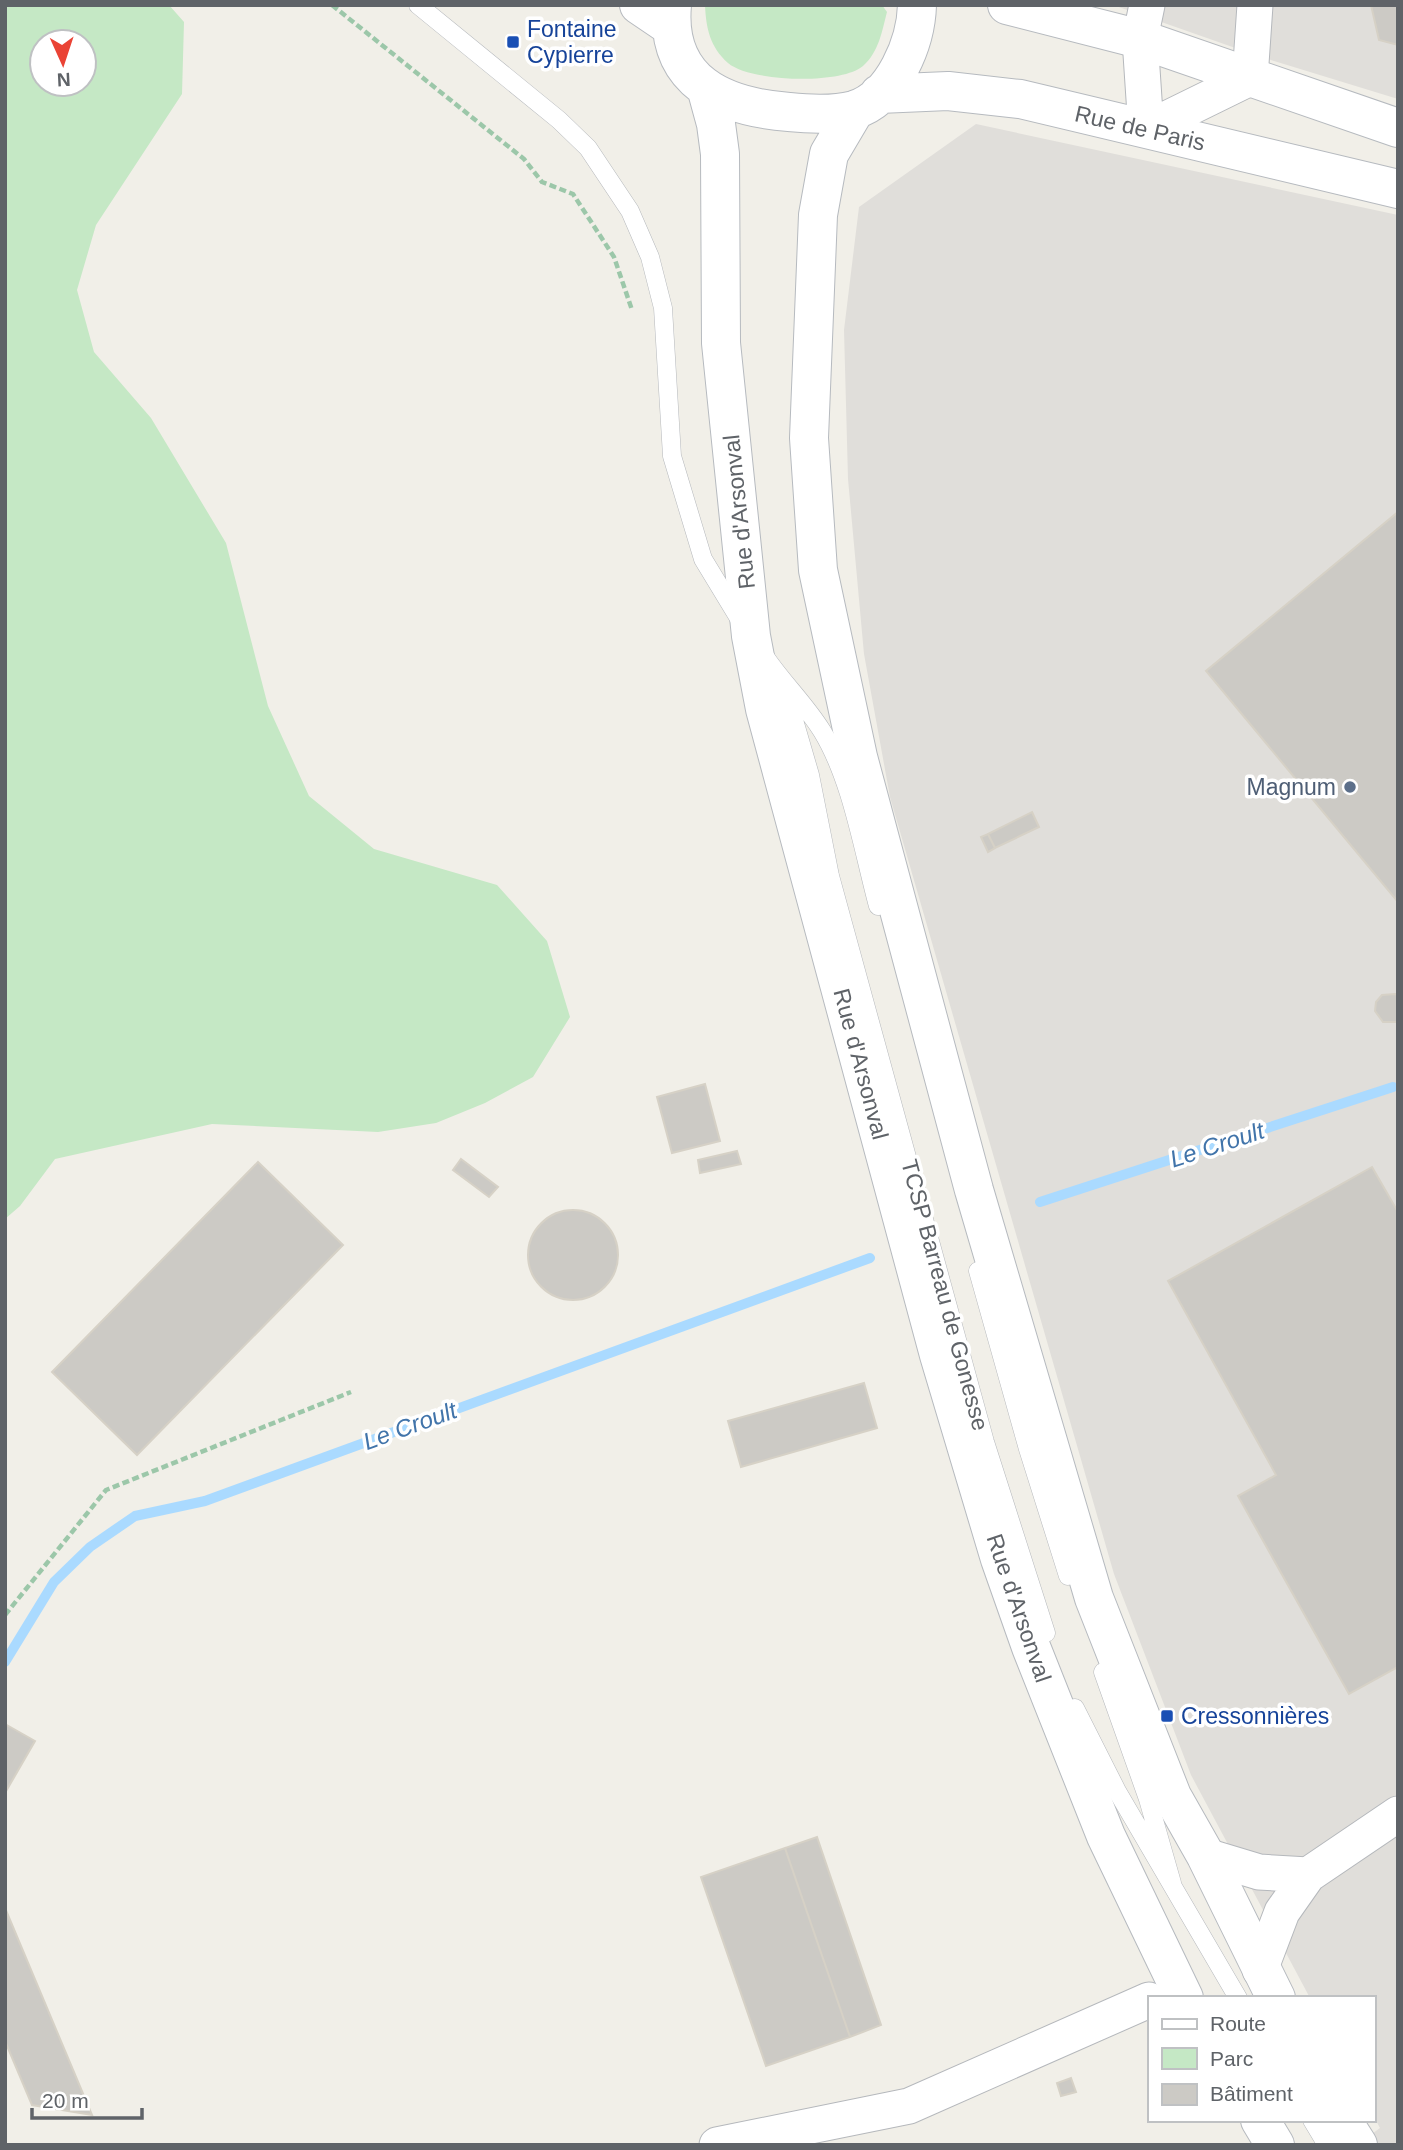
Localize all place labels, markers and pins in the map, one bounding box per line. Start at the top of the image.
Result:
place label: Fontaine Cypierre [527,16,617,68]
marker: Fontaine Cypierre [505,34,521,50]
place label: Magnum [1247,774,1336,800]
marker: Magnum [1342,779,1358,795]
place label: Cressonnières [1181,1703,1329,1729]
marker: Cressonnières [1159,1708,1175,1724]

